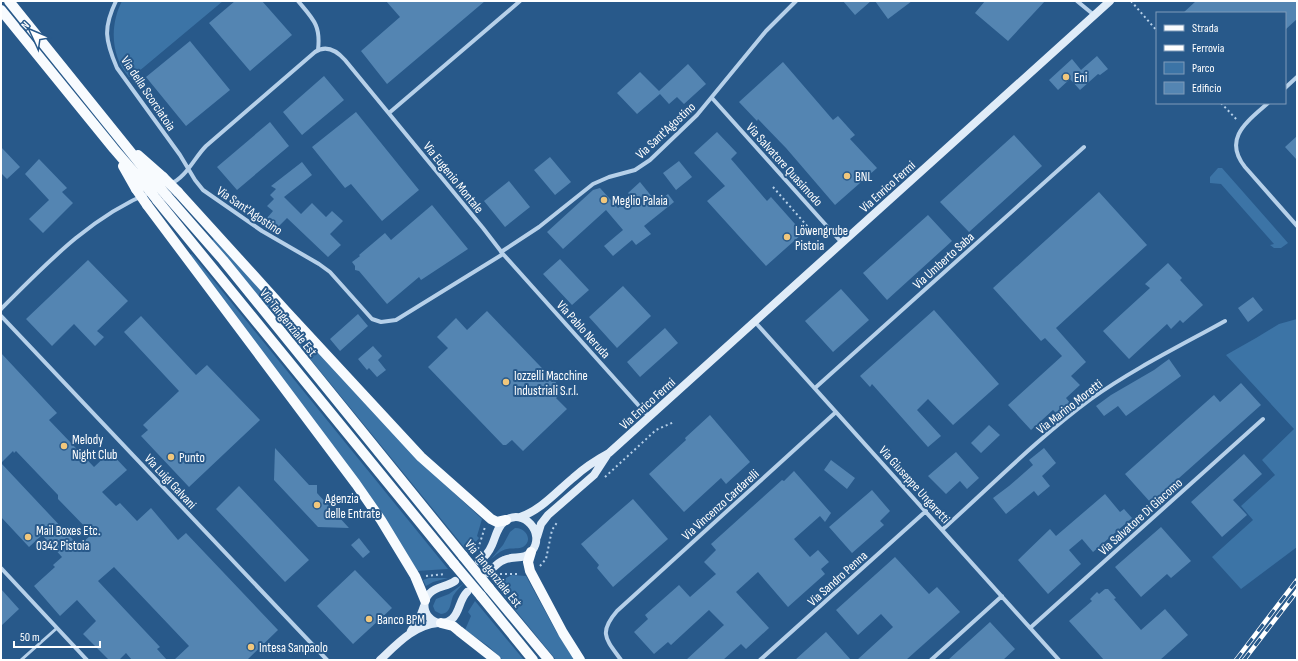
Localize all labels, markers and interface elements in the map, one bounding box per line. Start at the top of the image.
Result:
north arrow [12,12,52,52]
legend [1156,12,1286,104]
text: N [18,19,32,32]
text: Strada [1192,21,1219,36]
text: Ferrovia [1192,41,1225,56]
street label: Via della Scorciatoia [117,53,179,134]
text: Parco [1192,61,1215,76]
place label: Eni [1074,70,1087,86]
marker: Eni [1061,72,1071,82]
text: Edificio [1192,81,1221,96]
street label: Via Sant'Agostino [632,99,699,162]
street label: Via Salvatore Quasimodo [743,120,826,210]
street label: Via Eugenio Montale [420,139,487,217]
street label: Via Enrico Fermi [856,158,919,216]
place label: BNL [855,169,872,185]
marker: BNL [842,171,852,181]
street label: Via Sant'Agostino [214,183,285,239]
place label: Meglio Palaia [612,193,668,209]
marker: Meglio Palaia [599,195,609,205]
place label: Löwengrube Pistoia [795,223,848,254]
street label: Via Umberto Saba [910,229,978,292]
marker: Löwengrube Pistoia [782,232,792,242]
street label: Via Tangenziale Est [256,286,320,360]
street label: Via Pablo Neruda [553,297,613,362]
place label: Iozzelli Macchine Industriali S.r.l. [514,368,588,399]
street label: Via Enrico Fermi [616,375,679,433]
street label: Via Marino Moretti [1033,376,1106,438]
marker: Iozzelli Macchine Industriali S.r.l. [501,377,511,387]
place label: Melody Night Club [72,432,117,463]
marker: Melody Night Club [59,441,69,451]
street label: Via Giuseppe Ungaretti [875,443,953,527]
place label: Punto [179,450,205,466]
street label: Via Luigi Galvani [141,451,200,512]
marker: Punto [166,452,176,462]
street label: Via Vincenzo Cardarelli [679,466,763,544]
street label: Via Salvatore Di Giacomo [1095,475,1186,559]
place label: Agenzia delle Entrate [324,491,380,522]
marker: Agenzia delle Entrate [312,500,322,510]
place label: Mail Boxes Etc. 0342 Pistoia [36,523,101,554]
marker: Mail Boxes Etc. 0342 Pistoia [23,532,33,542]
street label: Via Tangenziale Est [461,537,525,611]
street label: Via Sandro Penna [805,548,871,610]
place label: Banco BPM [377,612,425,628]
marker: Banco BPM [364,614,374,624]
scale bar [14,623,100,649]
text: 50 m [20,630,40,645]
place label: Intesa Sanpaolo [259,640,328,656]
marker: Intesa Sanpaolo [246,642,256,652]

